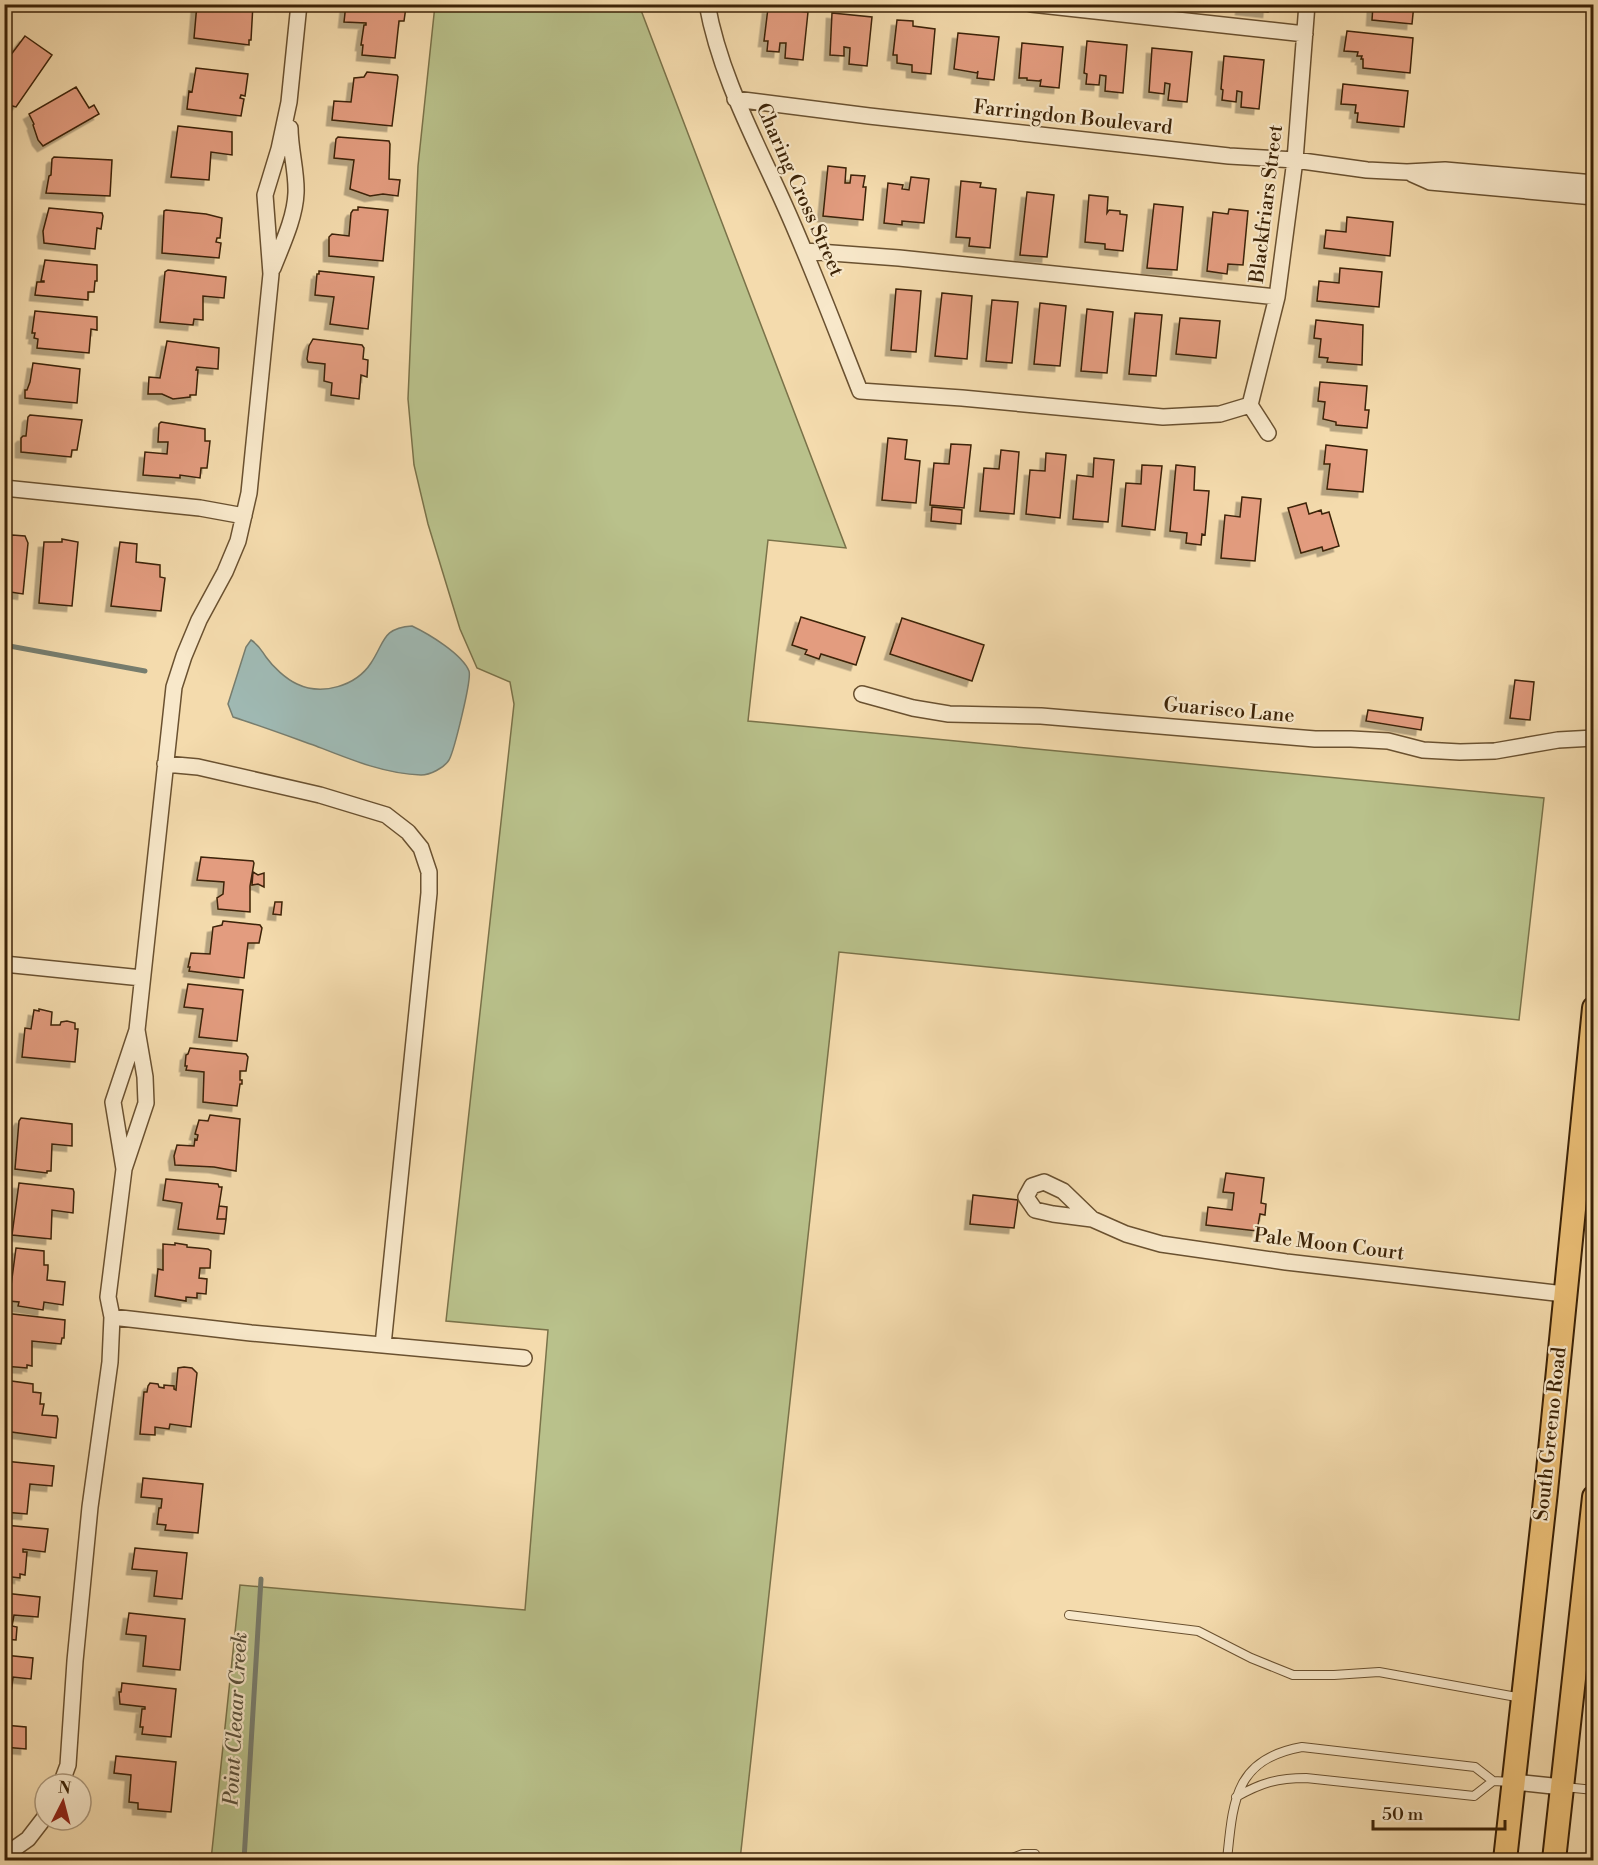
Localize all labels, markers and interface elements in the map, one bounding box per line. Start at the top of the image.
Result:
street label: Farringdon Boulevard [972,95,1174,141]
street label: Charing Cross Street [750,99,848,281]
street label: Blackfriars Street [1245,123,1289,286]
street label: Guarisco Lane [1162,693,1296,729]
street label: Pale Moon Court [1252,1223,1406,1267]
street label: South Greeno Road [1529,1345,1573,1522]
water label: Point Cleaar Creek [218,1632,254,1807]
north arrow [33,1772,93,1832]
text: N [57,1777,72,1799]
scale bar [1373,1793,1505,1831]
text: 50 m [1382,1803,1424,1826]

